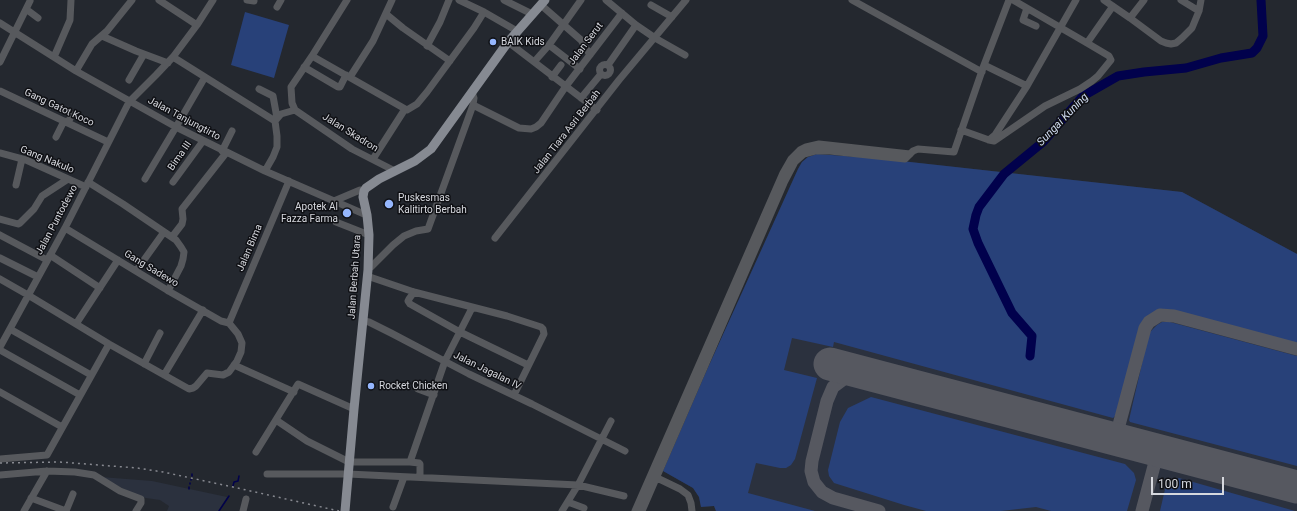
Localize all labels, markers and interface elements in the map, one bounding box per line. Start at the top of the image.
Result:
street label: Jalan Serut [566,20,606,68]
place label: BAIK Kids [501,36,545,48]
marker: BAIK Kids [488,37,498,47]
street label: Gang Gatot Koco [22,87,96,129]
street label: Jalan Tiara Asri Berbah [530,88,604,176]
water label: Sungai Kuning [1035,91,1091,149]
street label: Jalan Tanjungtirto [146,95,222,143]
street label: Jalan Skadron [320,111,380,155]
street label: Bima III [165,139,195,173]
street label: Gang Nakulo [18,144,76,176]
street label: Jalan Puntodewo [34,183,80,257]
place label: Puskesmas Kalitirto Berbah [398,192,467,216]
marker: Puskesmas Kalitirto Berbah [383,198,395,210]
place label: Apotek Al Fazza Farma [281,201,338,224]
marker: Apotek Al Fazza Farma [341,207,353,219]
street label: Jalan Bima [235,223,265,273]
street label: Jalan Berbah Utara [346,234,364,320]
street label: Gang Sadewo [122,248,180,290]
street label: Jalan Jagalan IV [451,349,523,393]
place label: Rocket Chicken [379,380,448,392]
marker: Rocket Chicken [366,381,376,391]
scale bar [1153,469,1226,495]
text: 100 m [1158,477,1192,491]

